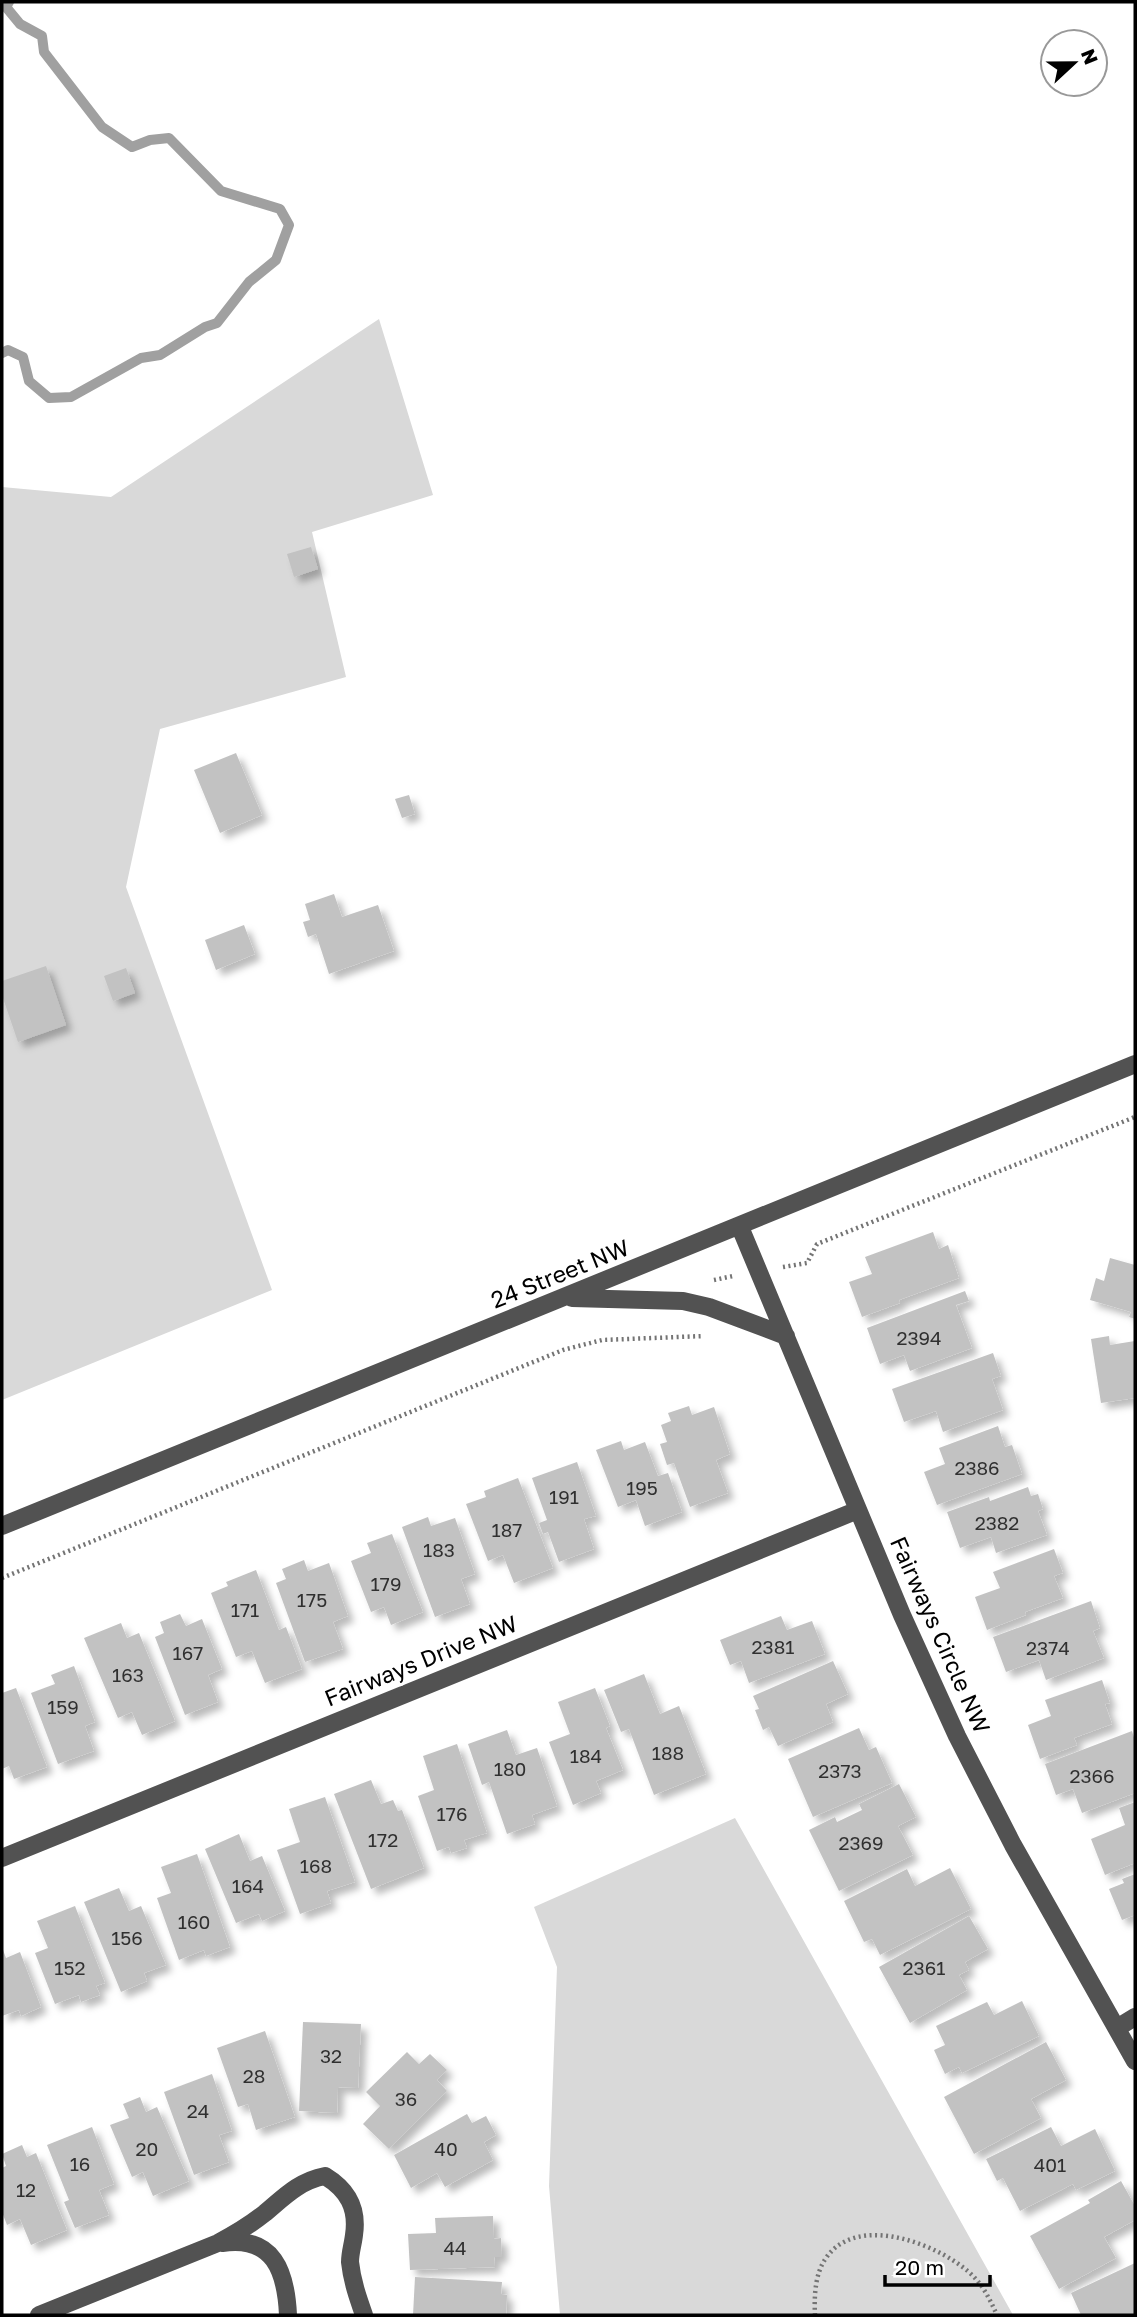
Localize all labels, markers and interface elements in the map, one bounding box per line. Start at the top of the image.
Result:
north arrow [1039,28,1109,98]
text: N [1077,45,1104,67]
street label: 24 Street NW [486,1233,633,1313]
house number: 2394 [896,1326,942,1349]
house number: 2386 [954,1456,1000,1479]
house number: 195 [626,1476,658,1499]
house number: 191 [549,1485,579,1508]
house number: 2382 [975,1511,1019,1534]
house number: 187 [492,1518,522,1541]
street label: Fairways Circle NW [885,1532,997,1737]
house number: 183 [423,1538,455,1561]
house number: 179 [371,1572,401,1595]
house number: 175 [297,1588,327,1611]
house number: 171 [231,1598,259,1621]
street label: Fairways Drive NW [320,1609,521,1712]
house number: 2381 [752,1635,794,1658]
house number: 2374 [1026,1636,1070,1659]
house number: 167 [173,1641,203,1664]
house number: 163 [112,1663,144,1686]
house number: 159 [47,1695,79,1718]
house number: 188 [652,1741,684,1764]
house number: 184 [570,1744,602,1767]
house number: 180 [494,1757,526,1780]
house number: 2373 [818,1759,862,1782]
house number: 2366 [1069,1764,1115,1787]
house number: 176 [437,1802,467,1825]
house number: 172 [368,1828,398,1851]
house number: 2369 [838,1831,884,1854]
house number: 168 [300,1854,332,1877]
house number: 164 [232,1874,264,1897]
house number: 160 [178,1910,210,1933]
house number: 156 [111,1926,143,1949]
house number: 152 [54,1956,86,1979]
house number: 2361 [903,1956,945,1979]
house number: 32 [320,2044,342,2067]
house number: 28 [243,2064,265,2087]
house number: 36 [395,2087,417,2110]
house number: 24 [187,2099,209,2122]
house number: 20 [136,2137,158,2160]
house number: 40 [434,2137,458,2160]
house number: 16 [70,2152,90,2175]
house number: 401 [1034,2153,1066,2176]
house number: 12 [16,2178,36,2201]
house number: 44 [443,2236,467,2259]
scale bar [885,2244,990,2288]
text: 20 m [895,2254,944,2280]

